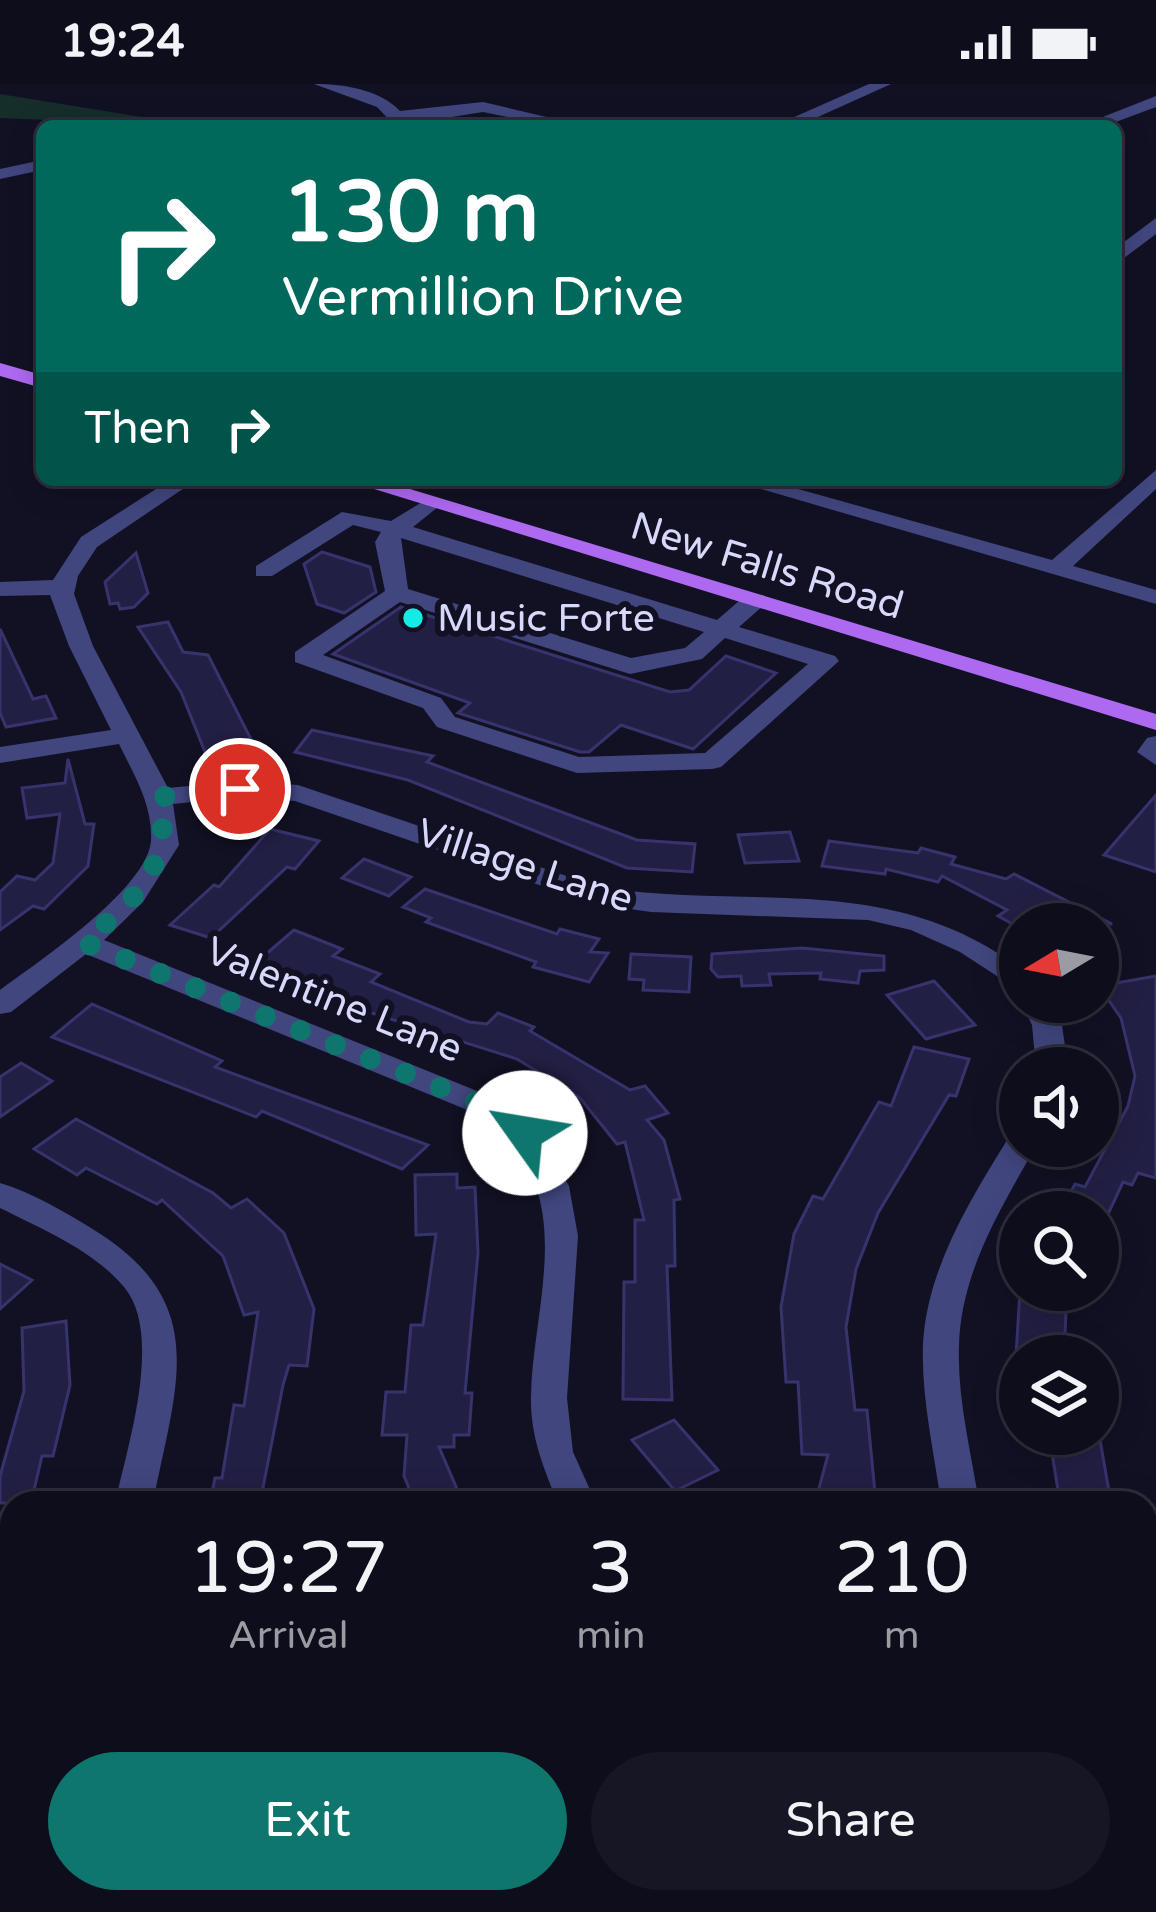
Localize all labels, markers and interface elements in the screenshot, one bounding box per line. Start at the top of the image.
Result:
text: 19:24 [60,15,185,69]
text: 130 m [282,163,539,264]
icon: right [84,168,240,324]
text: Vermillion Drive [282,265,684,330]
icon: right [215,396,281,462]
text: Then [84,402,191,456]
street label: New Falls Road [625,502,909,630]
place label: Music Forte [437,595,655,642]
marker: Music Forte [400,605,426,631]
pin [189,738,291,840]
icon: arrive [207,756,273,822]
street label: Village Lane [411,809,639,923]
north arrow [999,903,1119,1023]
map controls [999,903,1119,1455]
street label: Valentine Lane [199,927,469,1073]
button: sound [999,1047,1119,1167]
position arrow [462,1070,588,1196]
button: search [999,1191,1119,1311]
button: layers [999,1335,1119,1455]
text: 19:27 [188,1526,388,1613]
text: 3 [588,1526,634,1613]
text: 210 [834,1526,970,1613]
text: Arrival [228,1612,348,1659]
text: min [576,1612,646,1659]
text: m [884,1612,920,1659]
button: Exit [48,1752,567,1890]
button: Share [591,1752,1110,1890]

